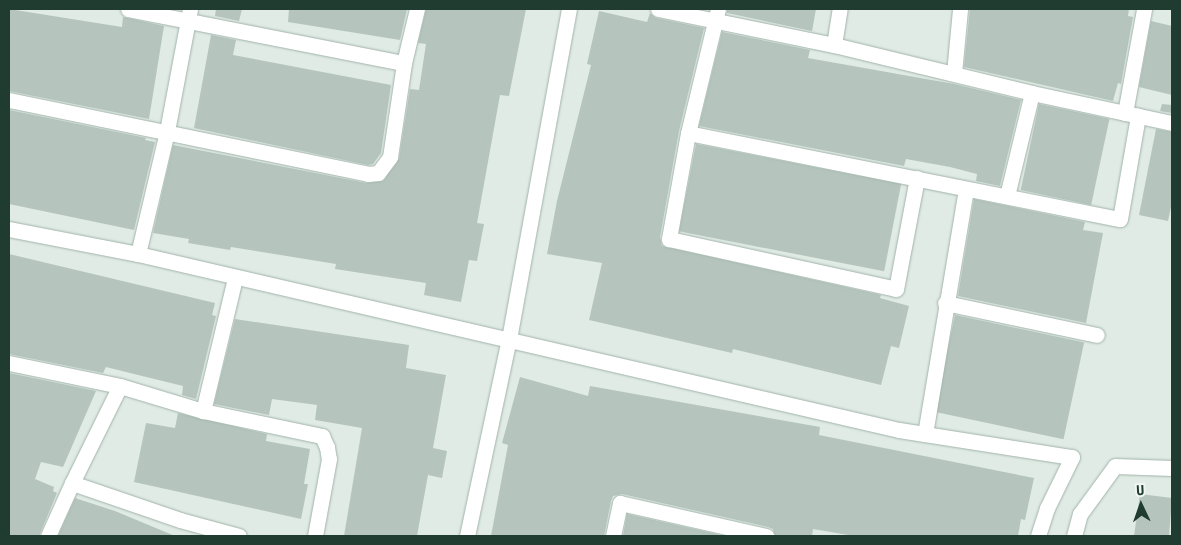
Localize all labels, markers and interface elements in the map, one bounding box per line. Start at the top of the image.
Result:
north arrow [1116,480,1166,530]
text: U [1136,482,1145,498]

